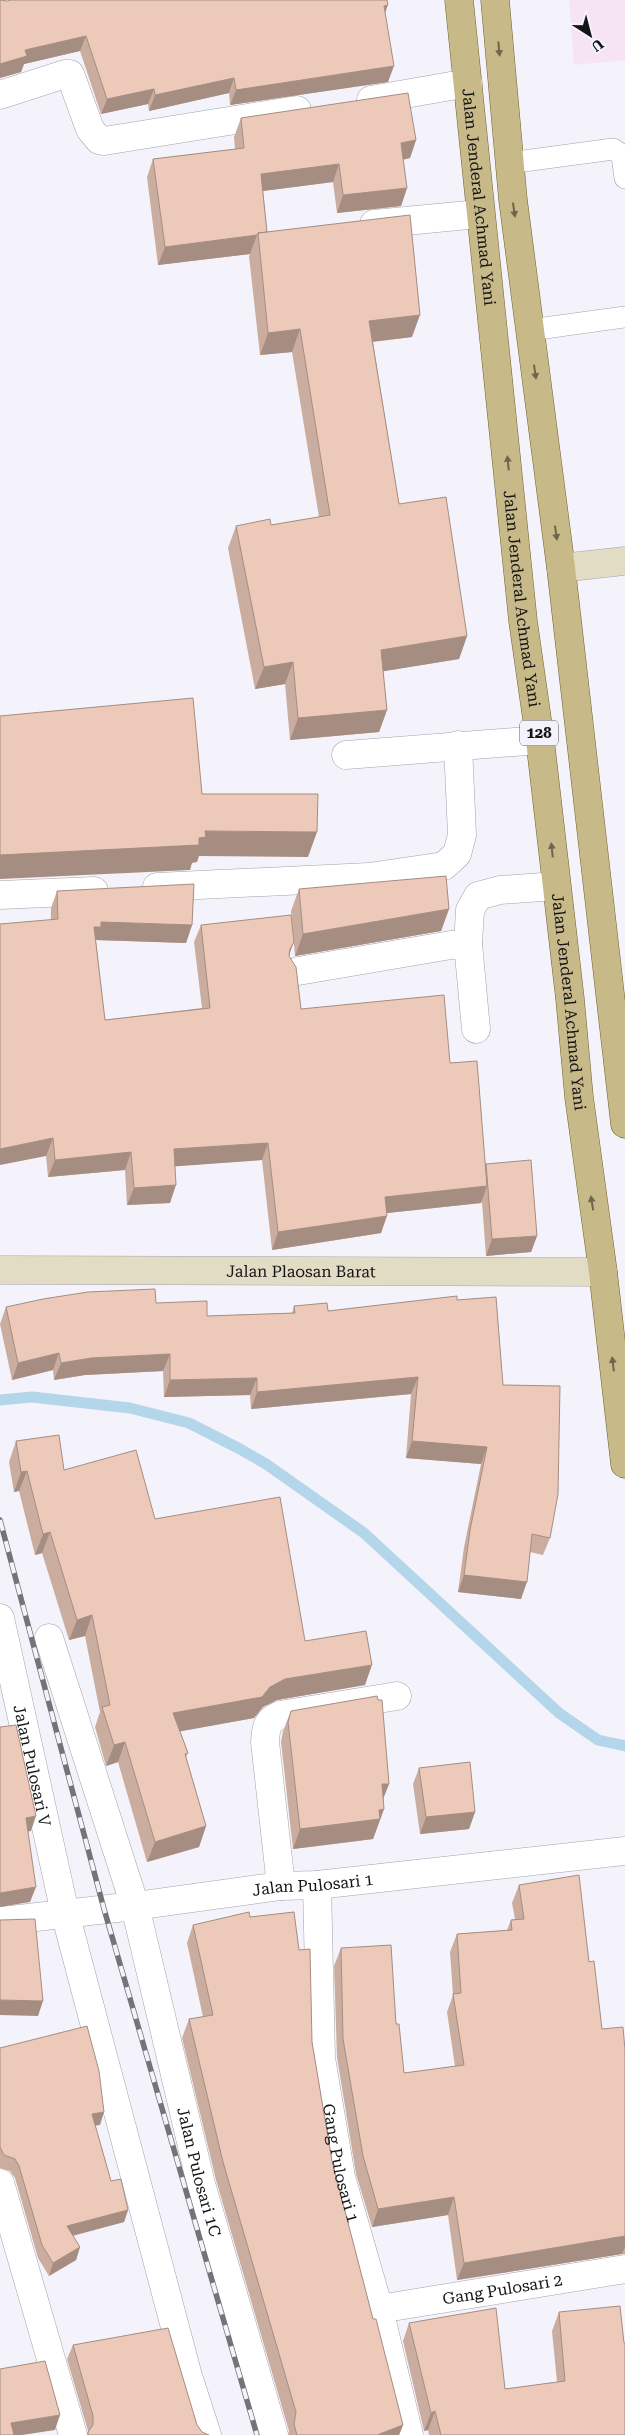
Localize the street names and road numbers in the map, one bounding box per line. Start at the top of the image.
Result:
street label: Jalan Jenderal Achmad Yani [458,87,499,307]
street label: Jalan Jenderal Achmad Yani [500,489,544,708]
road number: 128 [520,720,558,746]
street label: Jalan Jenderal Achmad Yani [548,892,590,1112]
street label: Jalan Plaosan Barat [226,1262,376,1281]
street label: Jalan Pulosari V [9,1703,55,1829]
street label: Jalan Pulosari 1 [251,1870,374,1900]
street label: Gang Pulosari 1 [319,2102,363,2225]
street label: Jalan Pulosari 1C [173,2105,225,2239]
street label: Gang Pulosari 2 [441,2270,564,2309]

